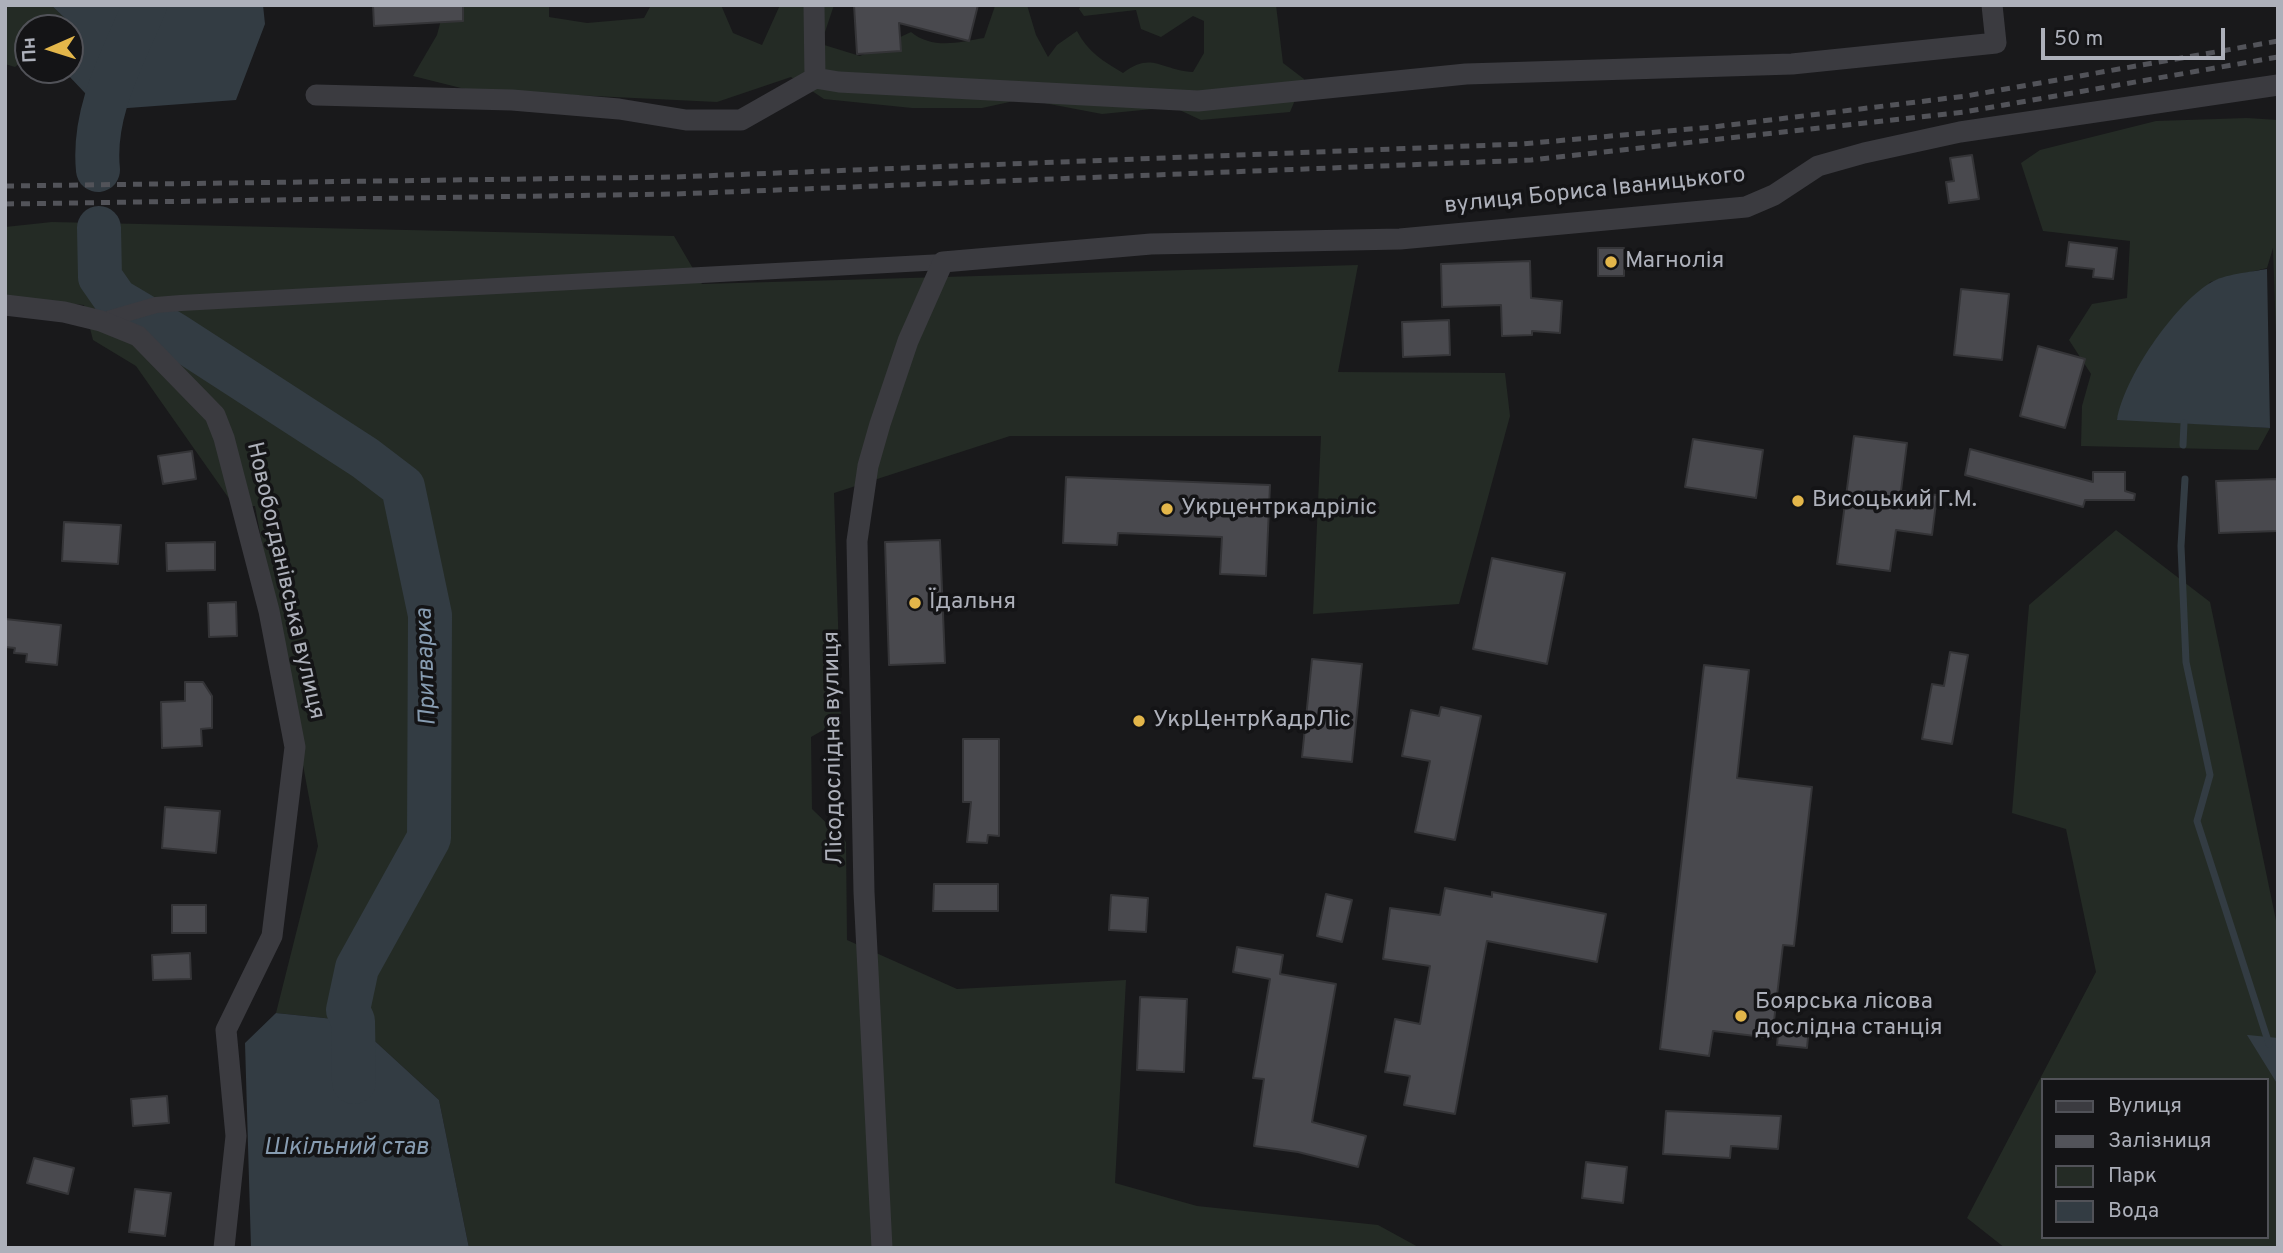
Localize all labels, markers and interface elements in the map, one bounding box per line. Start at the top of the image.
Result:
north arrow [14,14,84,84]
scale bar [2045,14,2229,58]
text: 50 m [2054,26,2103,53]
text: Пн [17,37,43,63]
street label: вулиця Бориса Іваницького [1443,162,1747,222]
place label: Магнолія [1625,248,1724,276]
marker: Магнолія [1603,254,1619,270]
street label: Новобогданівська вулиця [239,440,329,722]
place label: Висоцький Г.М. [1812,487,1977,515]
marker: Висоцький Г.М. [1790,493,1806,509]
place label: Укрцентркадріліс [1181,495,1377,523]
marker: Укрцентркадріліс [1159,501,1175,517]
place label: Їдальня [929,589,1016,617]
marker: Їдальня [907,595,923,611]
water label: Притварка [412,608,444,726]
street label: Лісодослідна вулиця [819,631,851,865]
place label: УкрЦентрКадрЛіс [1153,707,1351,735]
marker: УкрЦентрКадрЛіс [1131,713,1147,729]
place label: Боярська лісова дослідна станція [1755,989,1943,1043]
marker: Боярська лісова дослідна станція [1733,1008,1749,1024]
legend [2042,1078,2269,1239]
text: Вулиця [2108,1093,2182,1120]
text: Залізниця [2108,1128,2212,1155]
water label: Шкільний став [264,1135,428,1163]
text: Парк [2108,1163,2157,1190]
text: Вода [2108,1198,2159,1225]

